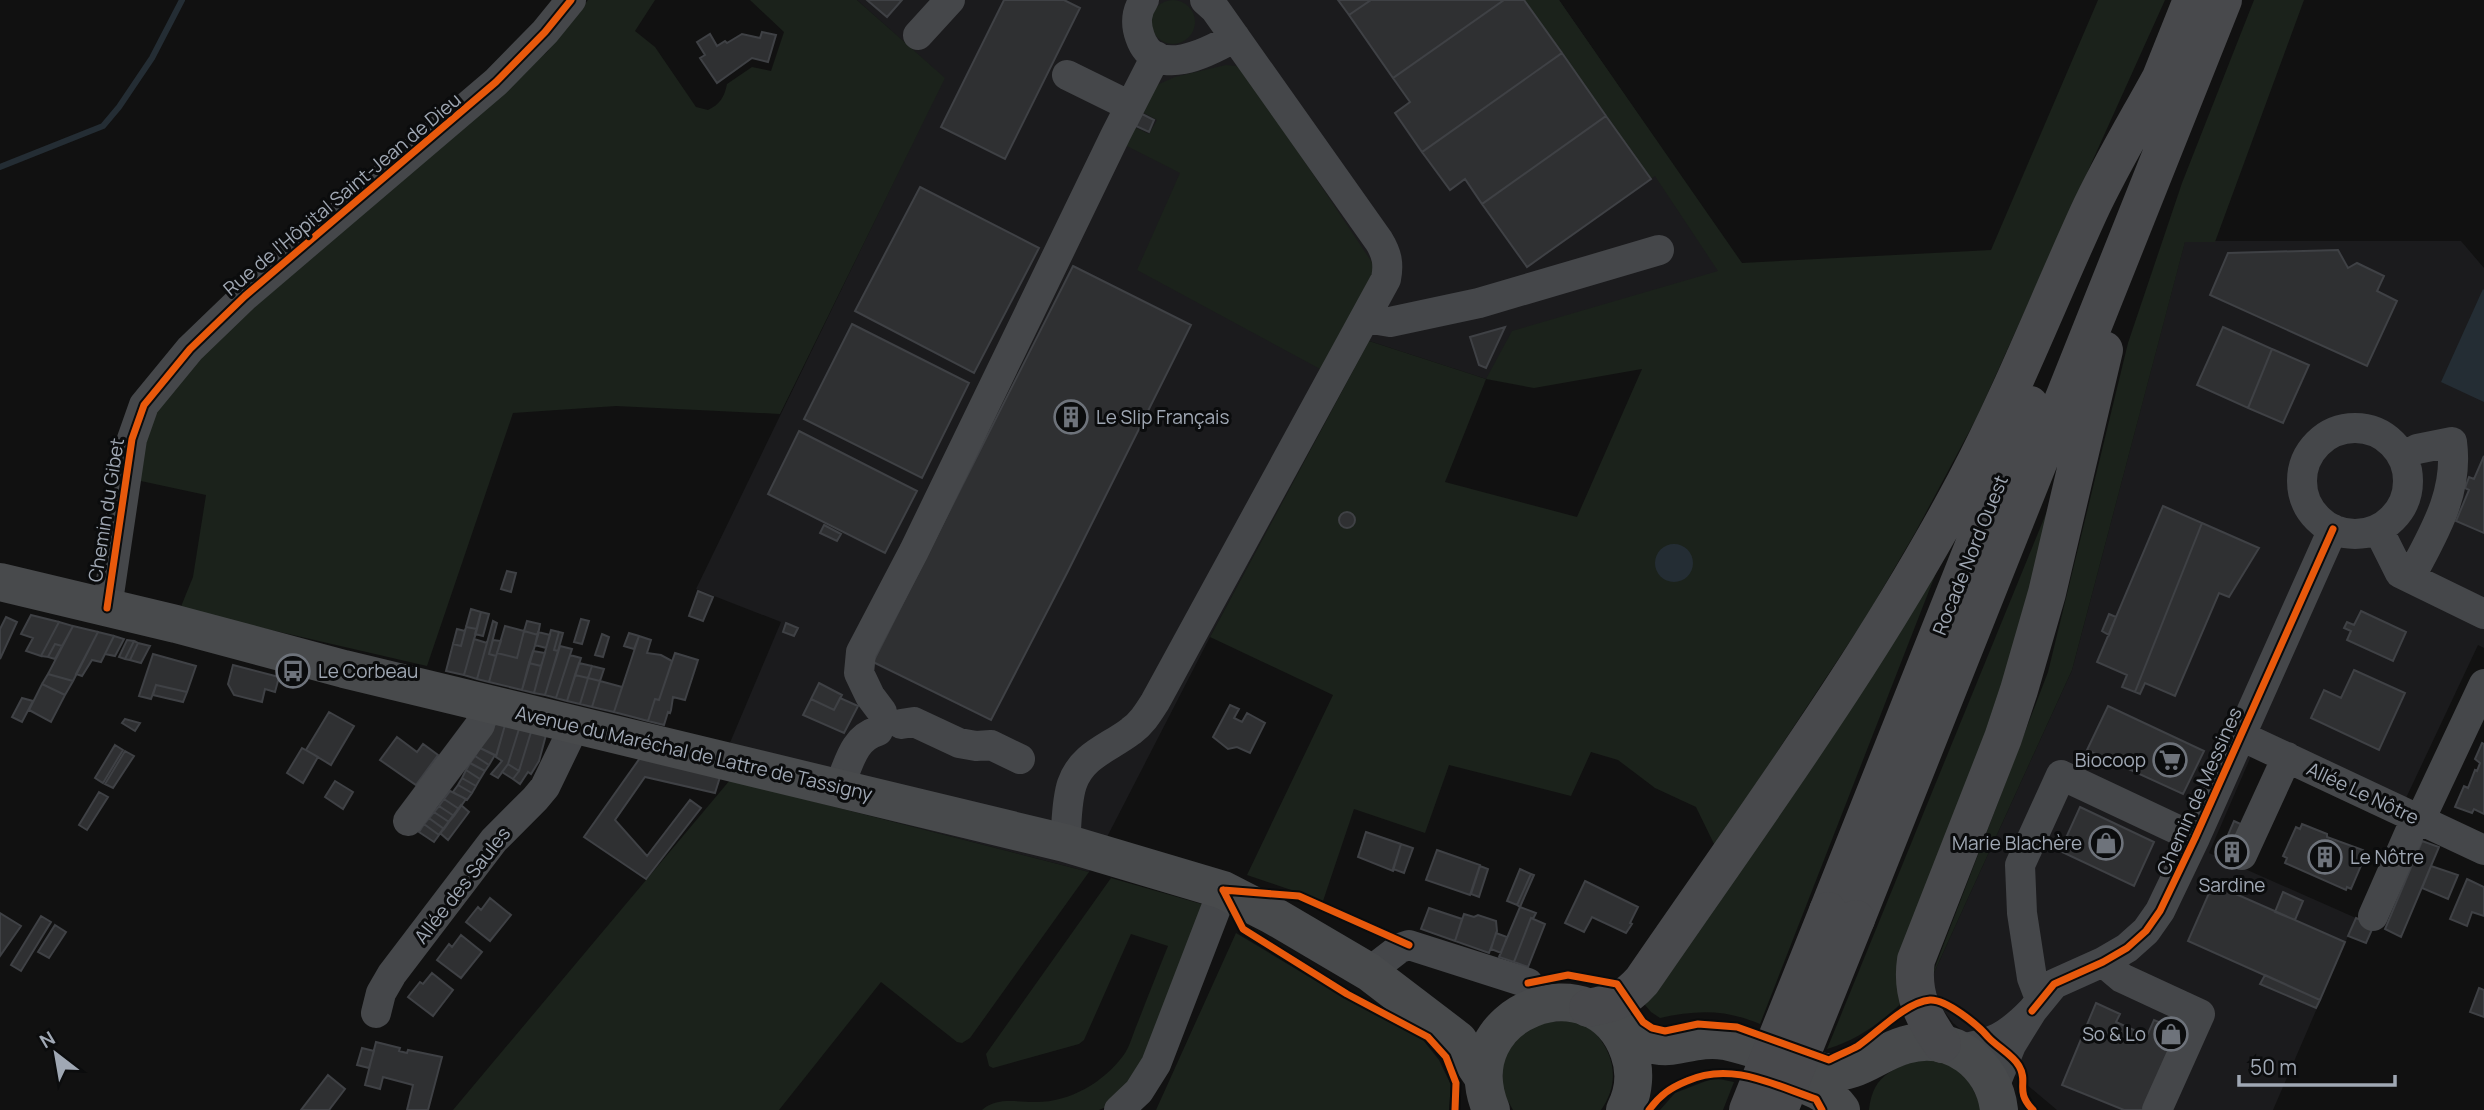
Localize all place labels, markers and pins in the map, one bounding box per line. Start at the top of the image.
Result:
building icon: Le Slip Français [1052,398,1090,436]
place label: Le Slip Français [1096,404,1229,430]
bus stop icon: Le Corbeau [274,652,312,690]
place label: Le Corbeau [318,658,418,684]
supermarket icon: Biocoop [2151,741,2189,779]
place label: Biocoop [2075,747,2146,773]
shop icon: Marie Blachère [2087,824,2125,862]
place label: Marie Blachère [1952,830,2082,856]
building icon: Sardine [2213,833,2251,871]
building icon: Le Nôtre [2306,838,2344,876]
place label: Le Nôtre [2350,844,2424,870]
place label: Sardine [2199,872,2265,898]
shop icon: So & Lo [2152,1015,2190,1053]
place label: So & Lo [2082,1021,2146,1047]

